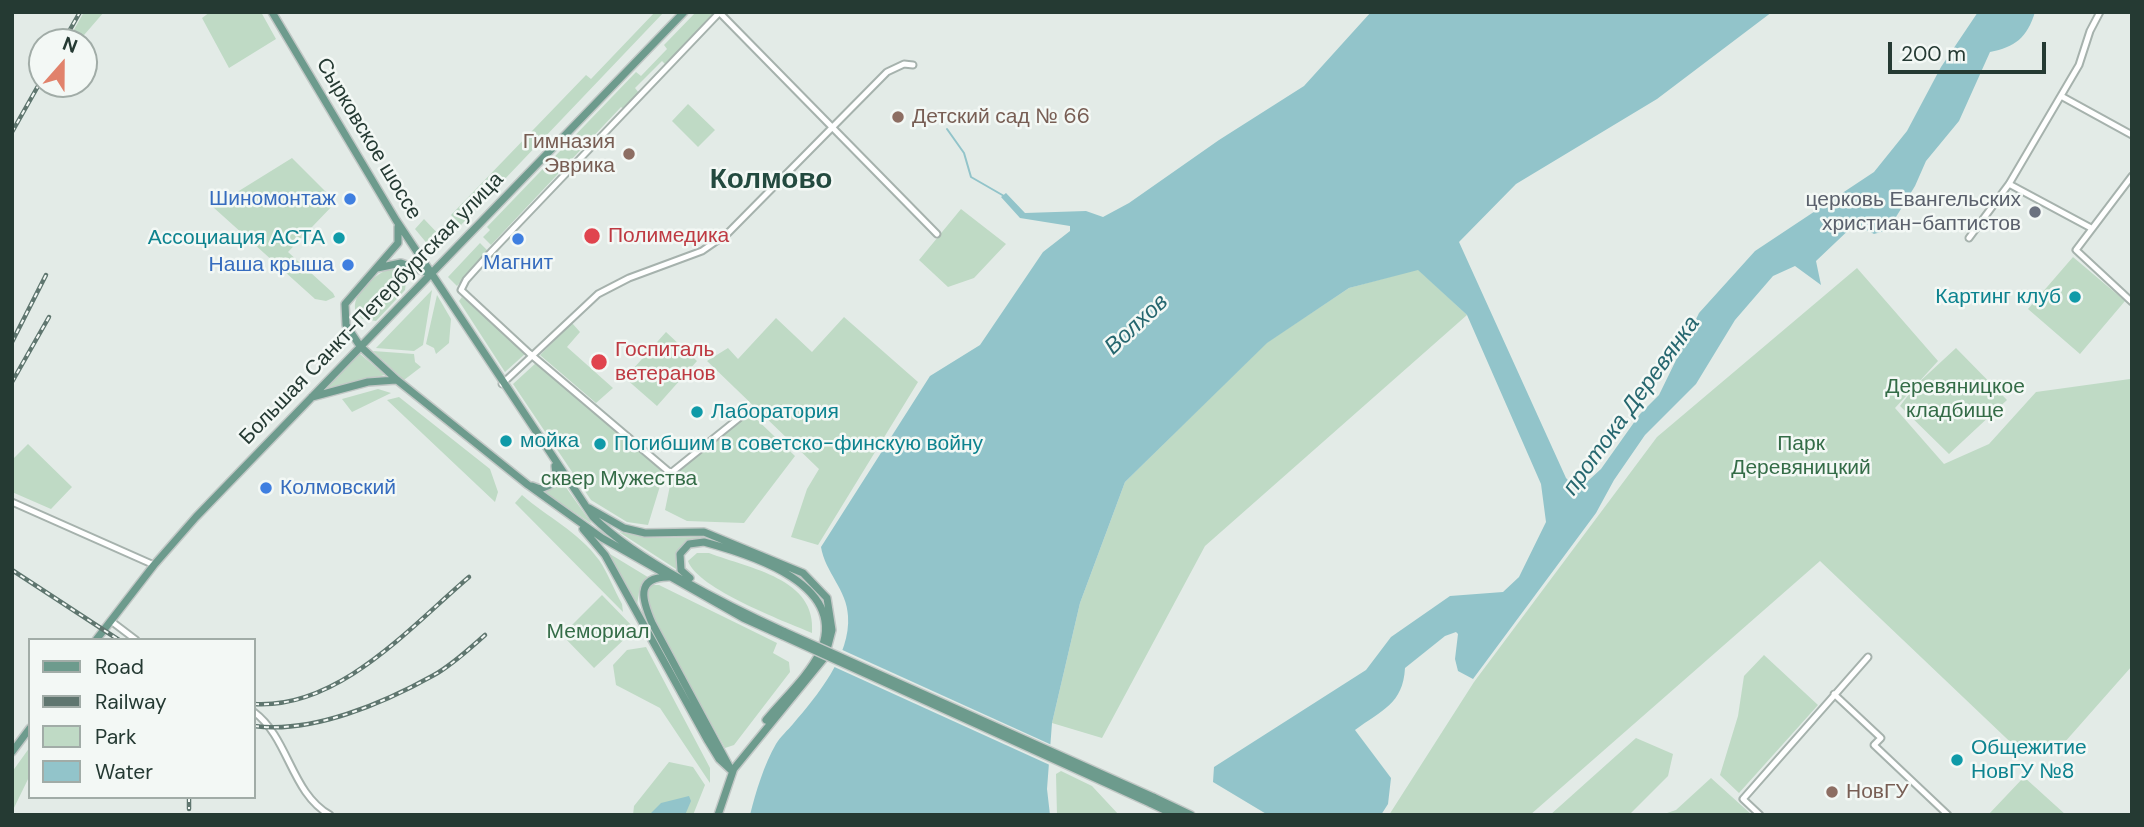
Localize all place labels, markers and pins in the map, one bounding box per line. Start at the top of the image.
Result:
place label: Детский сад № 66 [912,104,1090,130]
marker: Детский сад № 66 [890,109,906,125]
place label: Гимназия Эврика [523,129,615,179]
marker: Гимназия Эврика [621,146,637,162]
place label: Шиномонтаж [209,186,336,212]
place label: церковь Евангельских христиан-баптистов [1806,187,2021,237]
marker: Шиномонтаж [342,191,358,207]
marker: церковь Евангельских христиан-баптистов [2027,204,2043,220]
place label: Полимедика [608,223,729,249]
place label: Ассоциация АСТА [148,225,325,251]
marker: Полимедика [582,226,602,246]
marker: Ассоциация АСТА [331,230,347,246]
marker: Магнит [510,231,526,247]
place label: Магнит [483,250,553,276]
place label: Наша крыша [209,252,334,278]
marker: Наша крыша [340,257,356,273]
place label: Картинг клуб [1935,284,2061,310]
marker: Картинг клуб [2067,289,2083,305]
place label: Госпиталь ветеранов [615,337,716,387]
marker: Госпиталь ветеранов [589,352,609,372]
place label: Лаборатория [711,399,839,425]
marker: Лаборатория [689,404,705,420]
place label: мойка [520,428,579,454]
place label: Погибшим в советско-финскую войну [614,431,983,457]
marker: мойка [498,433,514,449]
marker: Погибшим в советско-финскую войну [592,436,608,452]
place label: Колмовский [280,475,396,501]
marker: Колмовский [258,480,274,496]
place label: Общежитие НовГУ №8 [1971,735,2087,785]
marker: Общежитие НовГУ №8 [1949,752,1965,768]
place label: НовГУ [1846,779,1909,805]
marker: НовГУ [1824,784,1840,800]

